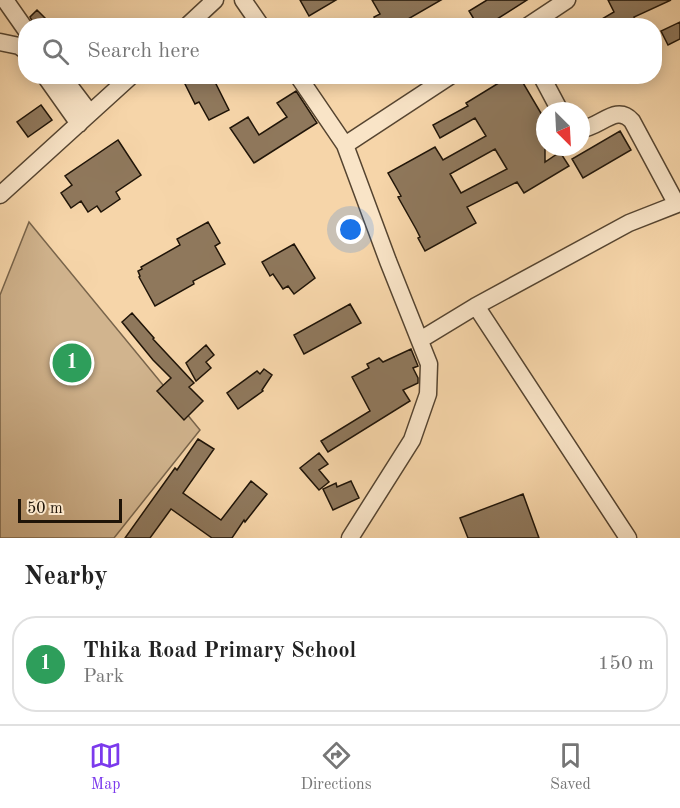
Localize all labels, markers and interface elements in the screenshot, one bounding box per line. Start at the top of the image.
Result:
search box [18,18,662,84]
icon: search [39,35,72,68]
text: Search here [87,40,200,62]
north arrow [536,102,590,156]
your location [336,215,365,244]
pin: 1 [52,340,92,386]
scale bar [18,496,122,524]
text: 50 m [27,501,63,517]
text: Nearby [24,564,108,590]
text: Thika Road Primary School [83,640,356,662]
text: 1 [40,654,51,674]
text: 150 m [598,654,654,674]
text: Park [83,667,124,687]
tab: Map [89,739,122,795]
tab: Directions [301,739,372,795]
tab: Saved [550,739,591,795]

